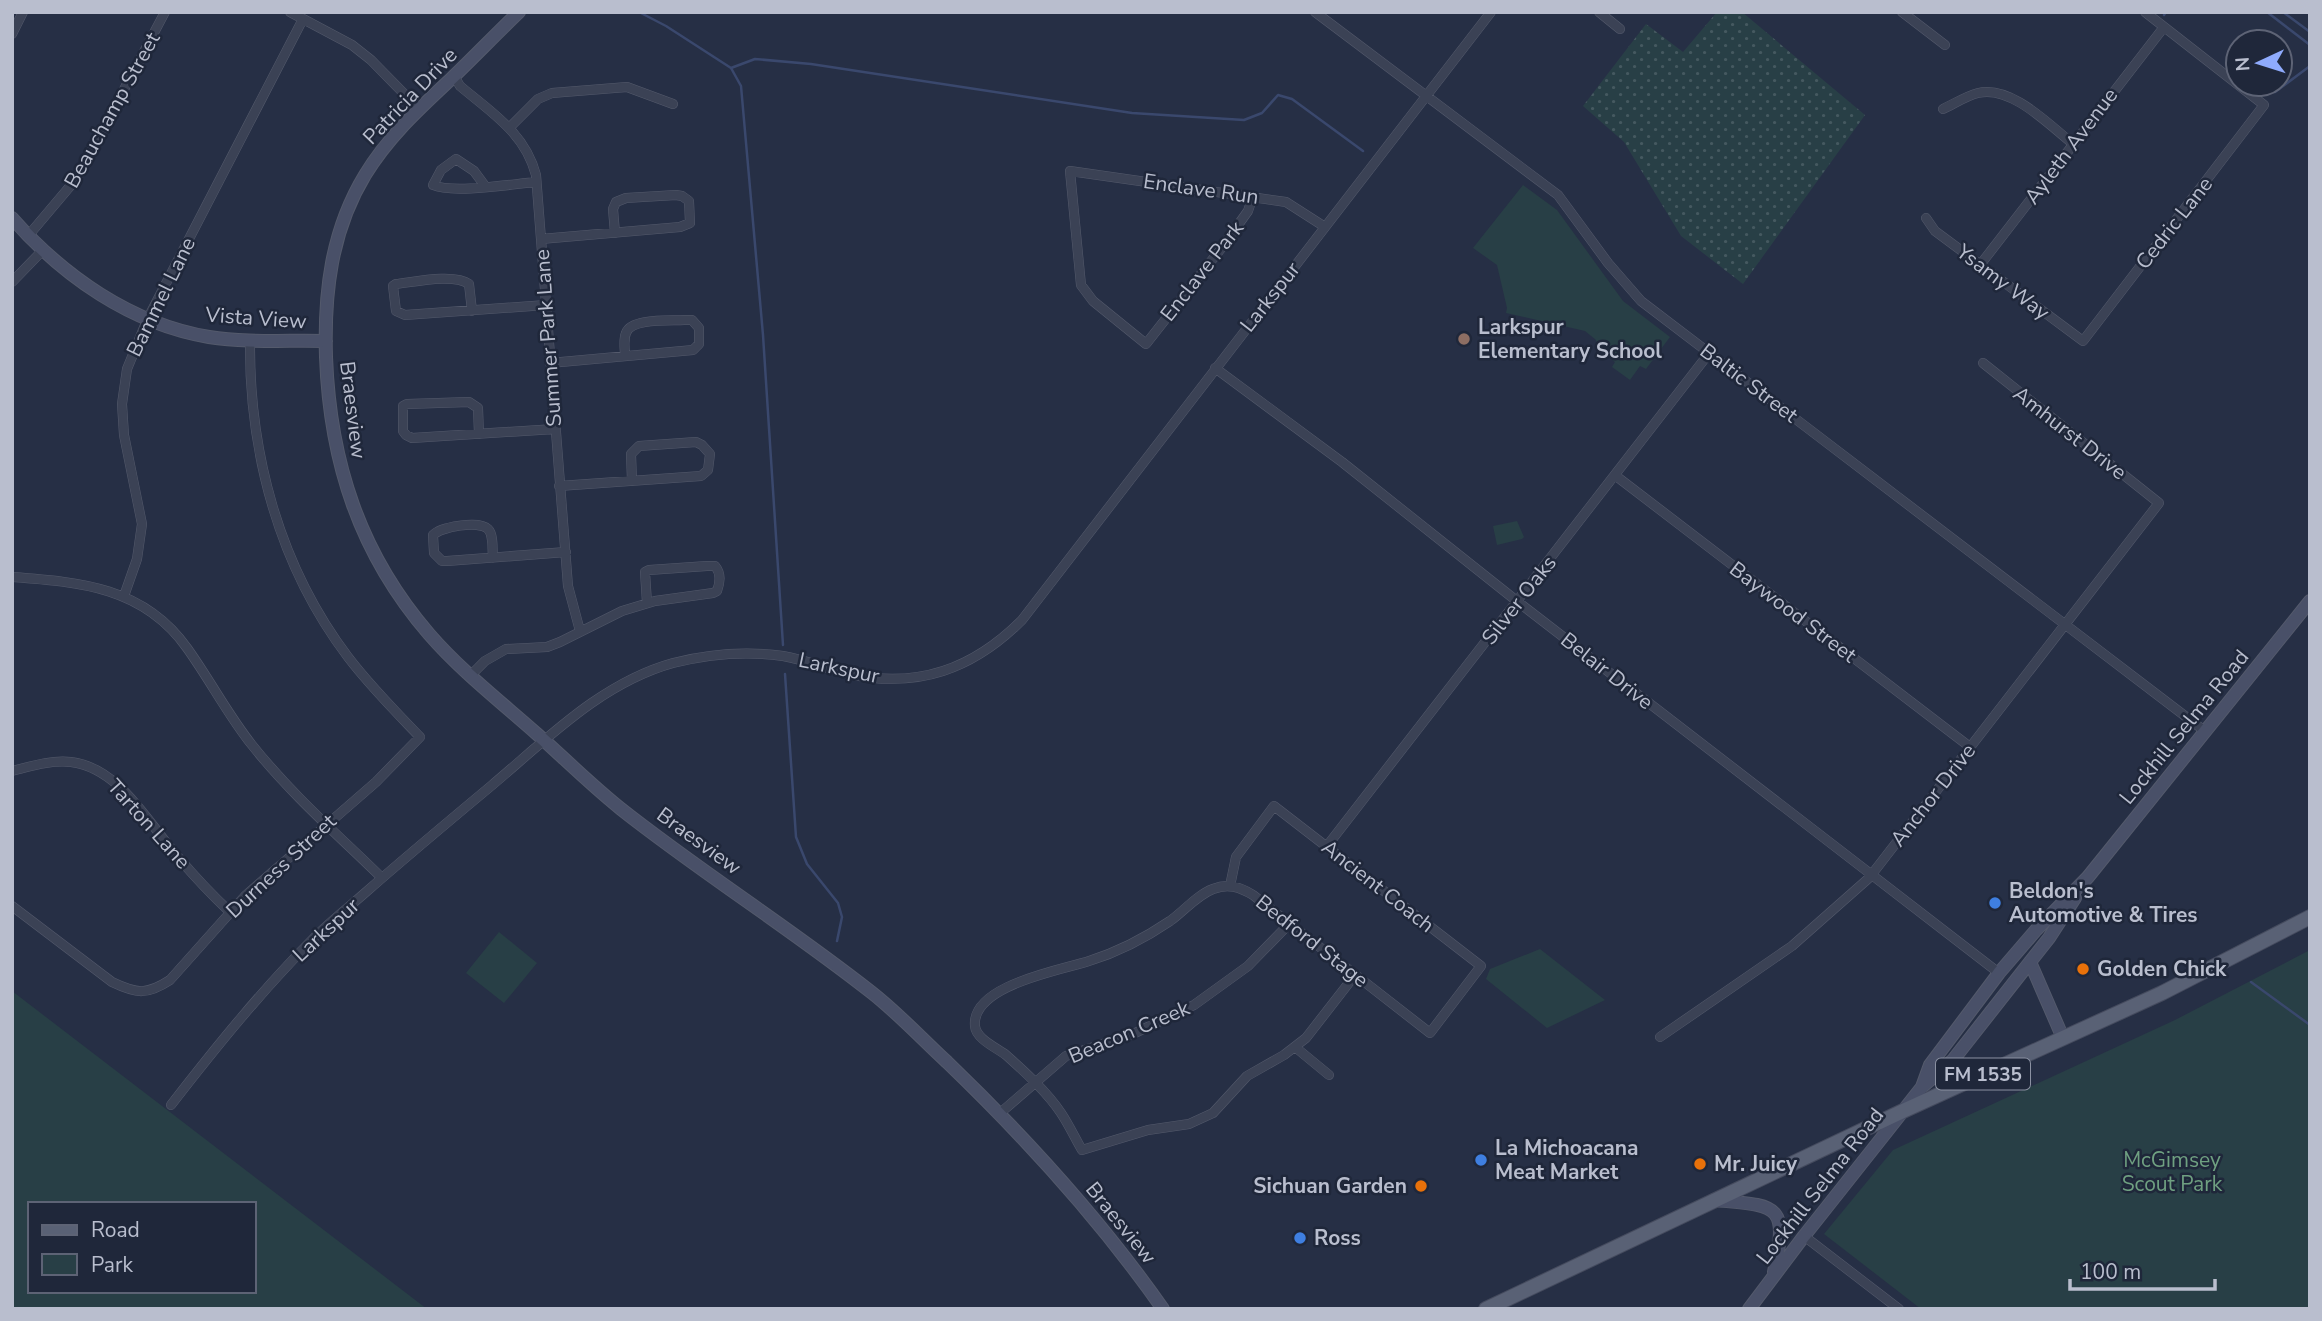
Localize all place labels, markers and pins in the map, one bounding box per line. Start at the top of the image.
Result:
place label: Larkspur Elementary School [1478,313,1662,365]
marker: Larkspur Elementary School [1456,331,1472,347]
place label: Beldon's Automotive & Tires [2009,877,2198,929]
marker: Beldon's Automotive & Tires [1987,895,2003,911]
place label: Golden Chick [2097,955,2227,983]
marker: Golden Chick [2075,961,2091,977]
place label: La Michoacana Meat Market [1495,1134,1638,1186]
place label: Mr. Juicy [1714,1150,1798,1178]
marker: La Michoacana Meat Market [1473,1152,1489,1168]
marker: Mr. Juicy [1692,1156,1708,1172]
place label: Sichuan Garden [1253,1172,1407,1200]
marker: Sichuan Garden [1413,1178,1429,1194]
place label: Ross [1314,1224,1361,1252]
marker: Ross [1292,1230,1308,1246]

